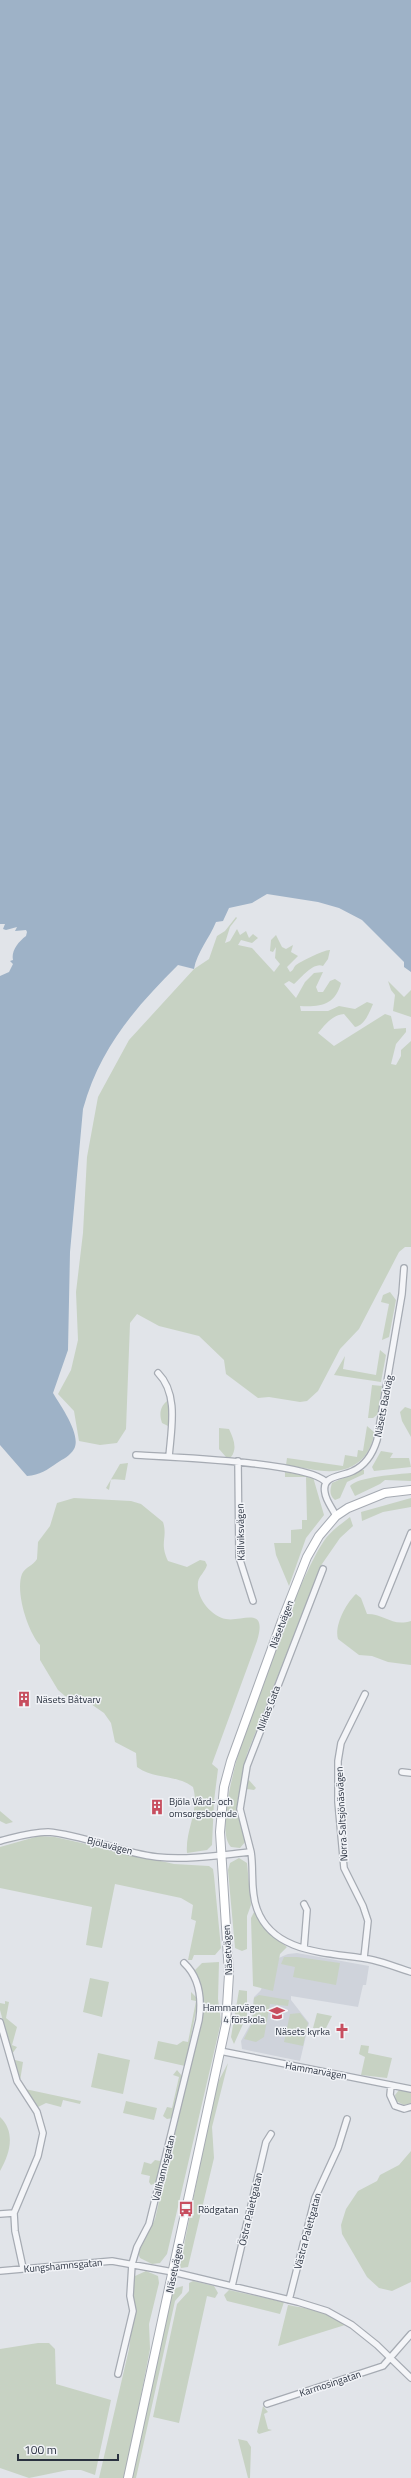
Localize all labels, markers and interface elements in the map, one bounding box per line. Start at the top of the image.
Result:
street label: Näsets Badväg [370,1374,397,1439]
street label: Källviksvägen [233,1503,248,1561]
street label: Näsetvägen [265,1598,297,1650]
street label: Niklas Gata [253,1683,284,1733]
building icon: Näsets Båtvarv [15,1690,33,1708]
place label: Näsets Båtvarv [36,1692,101,1707]
street label: Norra Saltsjönäsvägen [332,1766,351,1862]
place label: Bjöla Vård- och omsorgsboende [169,1794,237,1821]
building icon: Bjöla Vård- och omsorgsboende [148,1798,166,1816]
street label: Bjölavägen [86,1833,134,1858]
street label: Näsetvägen [219,1924,236,1975]
place label: Hammarvägen 4 förskola [203,2000,265,2027]
school or university icon: Hammarvägen 4 förskola [268,2004,286,2022]
church icon: Näsets kyrka [333,2022,351,2040]
place label: Näsets kyrka [275,2024,330,2039]
street label: Hammarvägen [284,2058,348,2083]
street label: Vallhamnsgatan [148,2133,179,2203]
street label: Östra Palettgatan [235,2171,266,2247]
street label: Västra Palettgatan [290,2191,325,2271]
bus stop icon: Rödgatan [177,2200,195,2218]
place label: Rödgatan [198,2202,239,2217]
street label: Näsetvägen [162,2242,187,2294]
street label: Kungshamnsgatan [23,2255,103,2276]
street label: Karmosingatan [297,2366,363,2401]
scale bar [18,2436,118,2462]
text: 100 m [24,2440,57,2459]

